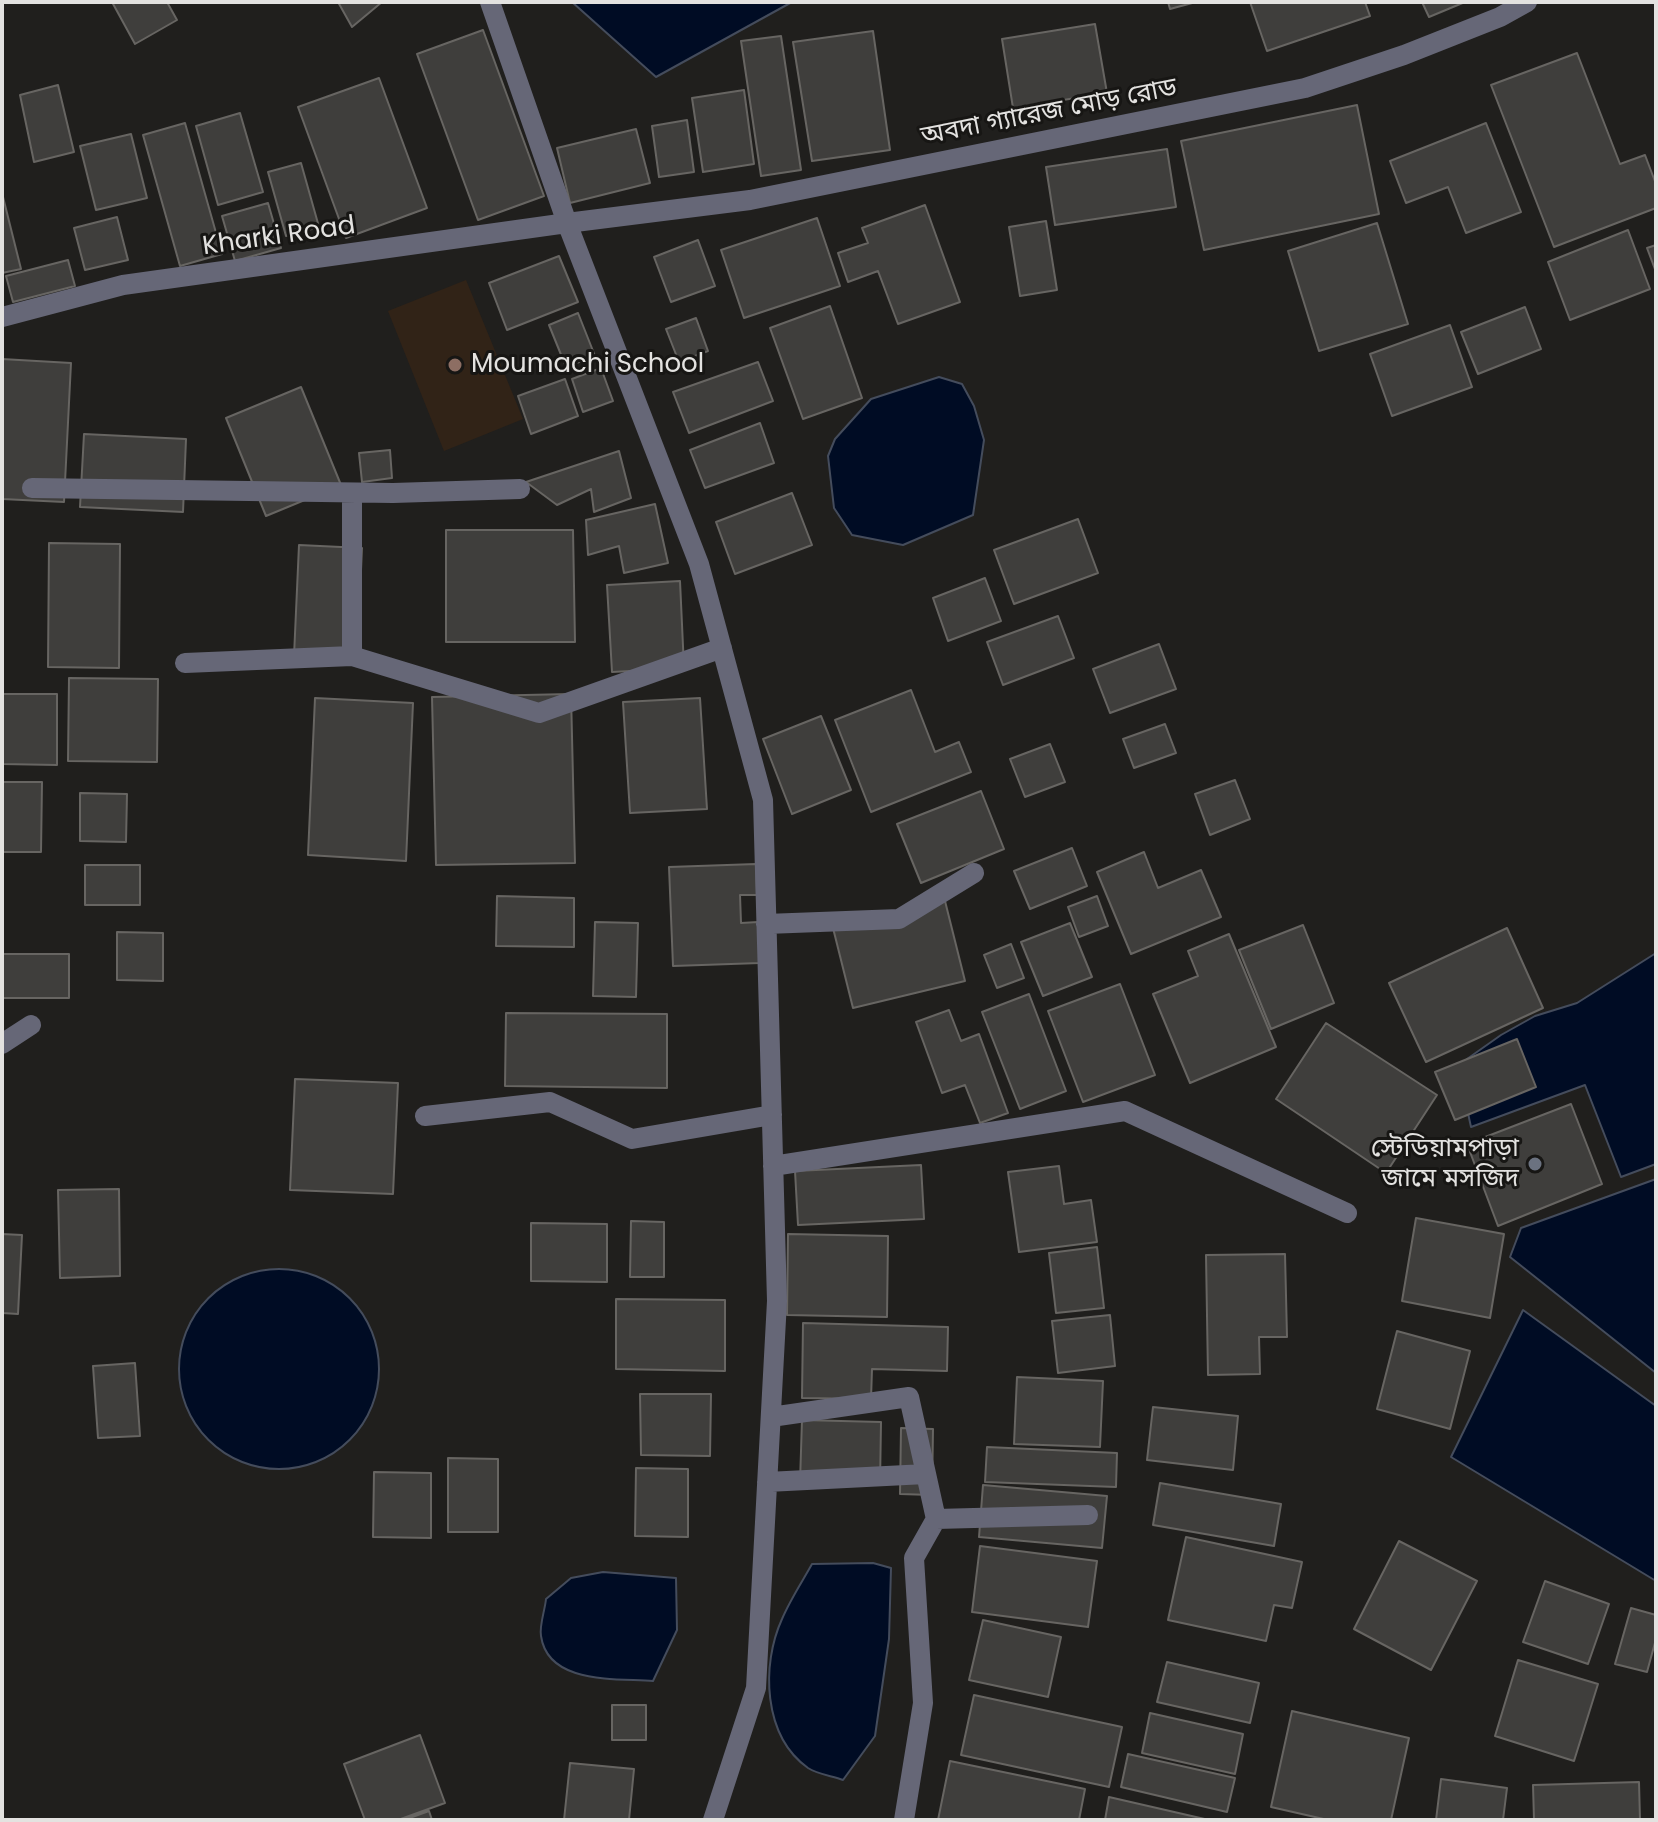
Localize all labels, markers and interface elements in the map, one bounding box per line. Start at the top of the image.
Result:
street label: অবদা গ্যারেজ মোড় রোড [918,73,1180,153]
street label: Kharki Road [201,211,357,263]
place label: Moumachi School [471,349,704,381]
marker: Moumachi School [446,356,464,374]
place label: স্টেডিয়ামপাড়া জামে মসজিদ [1371,1133,1519,1194]
marker: স্টেডিয়ামপাড়া জামে মসজিদ [1526,1155,1544,1173]

